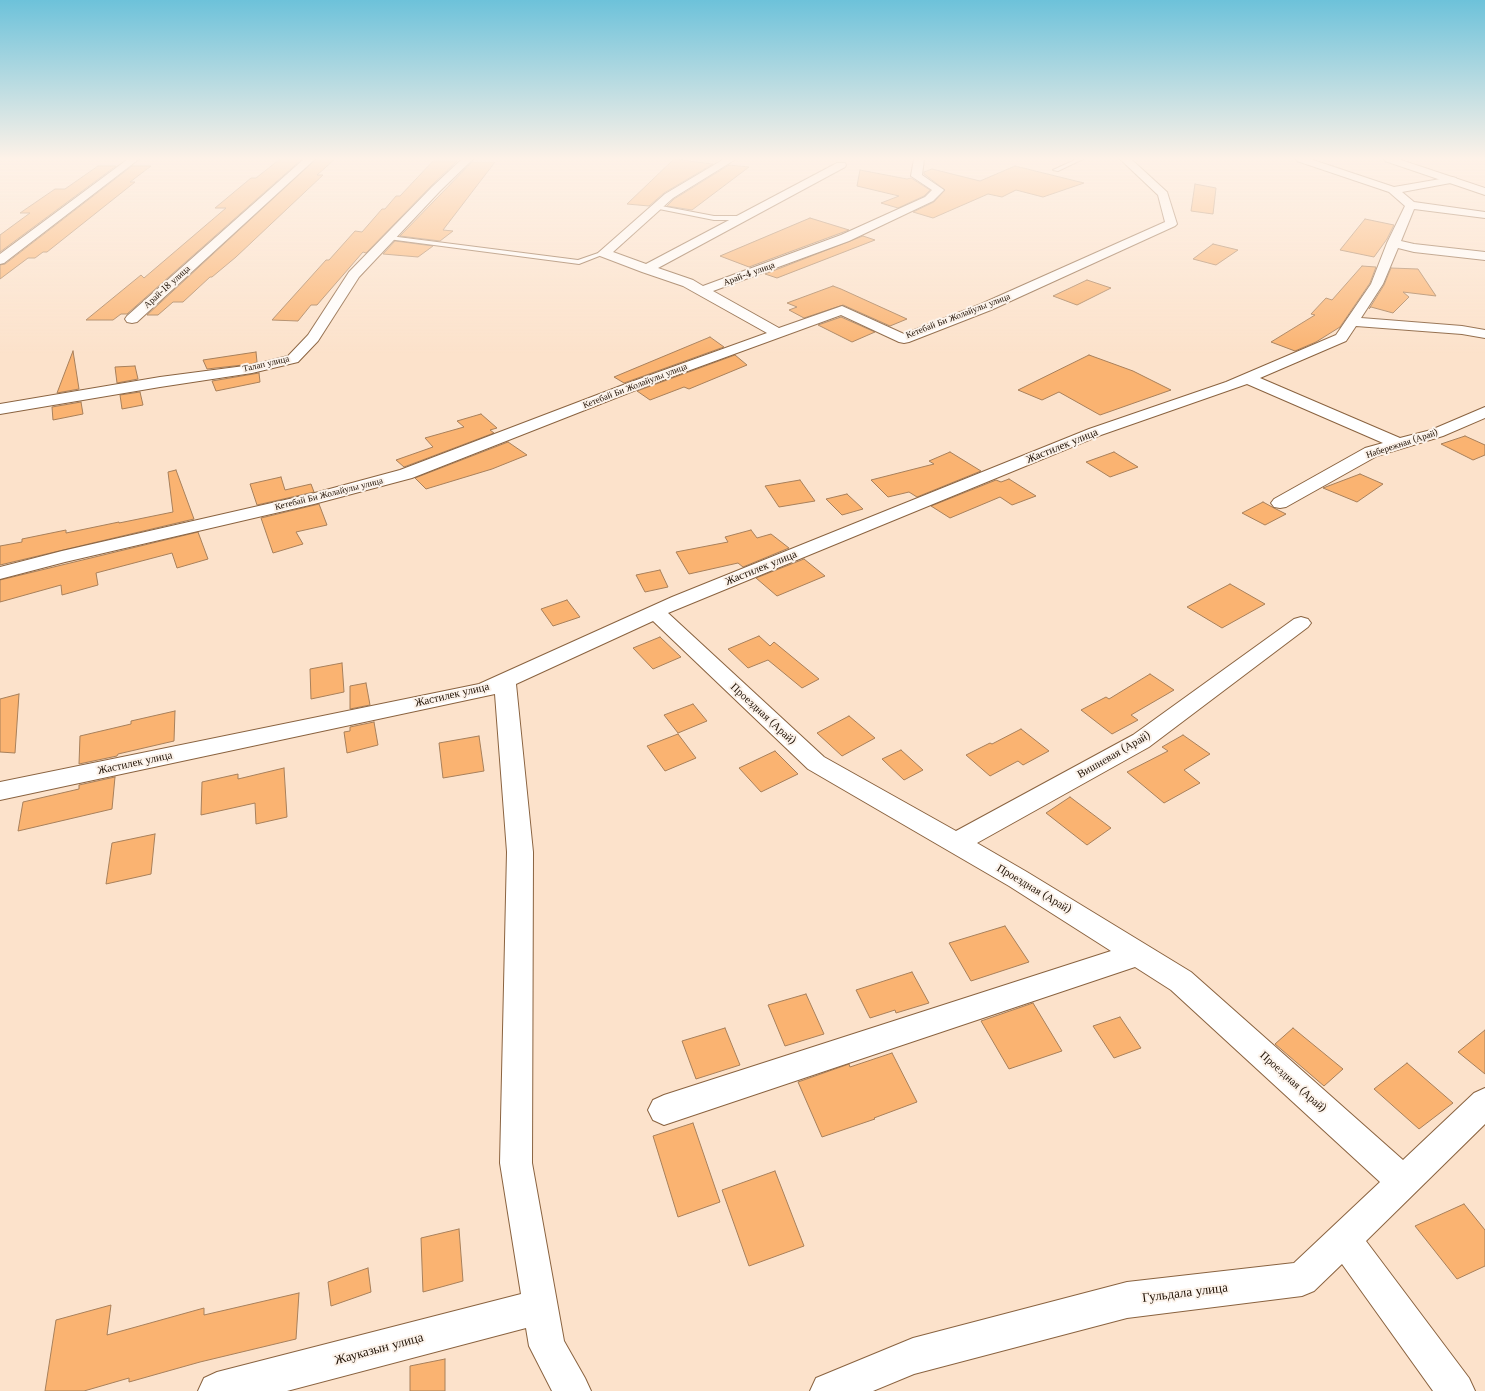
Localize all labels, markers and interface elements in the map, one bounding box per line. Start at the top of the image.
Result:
street label: Арай-4 улица [722,260,776,288]
street label: Арай-18 улица [142,263,192,311]
street label: Кетебай Би Жолайулы улица [904,291,1012,341]
street label: Талап улица [242,353,290,375]
street label: Кетебай Би Жолайулы улица [581,361,689,411]
street label: Жастилек улица [1024,426,1100,466]
street label: Набережная (Арай) [1365,427,1439,461]
street label: Кетебай Би Жолайулы улица [274,475,384,513]
street label: Жастилек улица [723,548,799,588]
street label: Жастилек улица [413,680,491,710]
street label: Проездная (Арай) [728,680,798,748]
street label: Вишневая (Арай) [1075,729,1153,781]
street label: Жастилек улица [96,749,174,777]
street label: Проездная (Арай) [994,862,1074,916]
street label: Проездная (Арай) [1257,1049,1329,1115]
street label: Гульдала улица [1141,1280,1229,1306]
street label: Жауказын улица [333,1330,425,1368]

